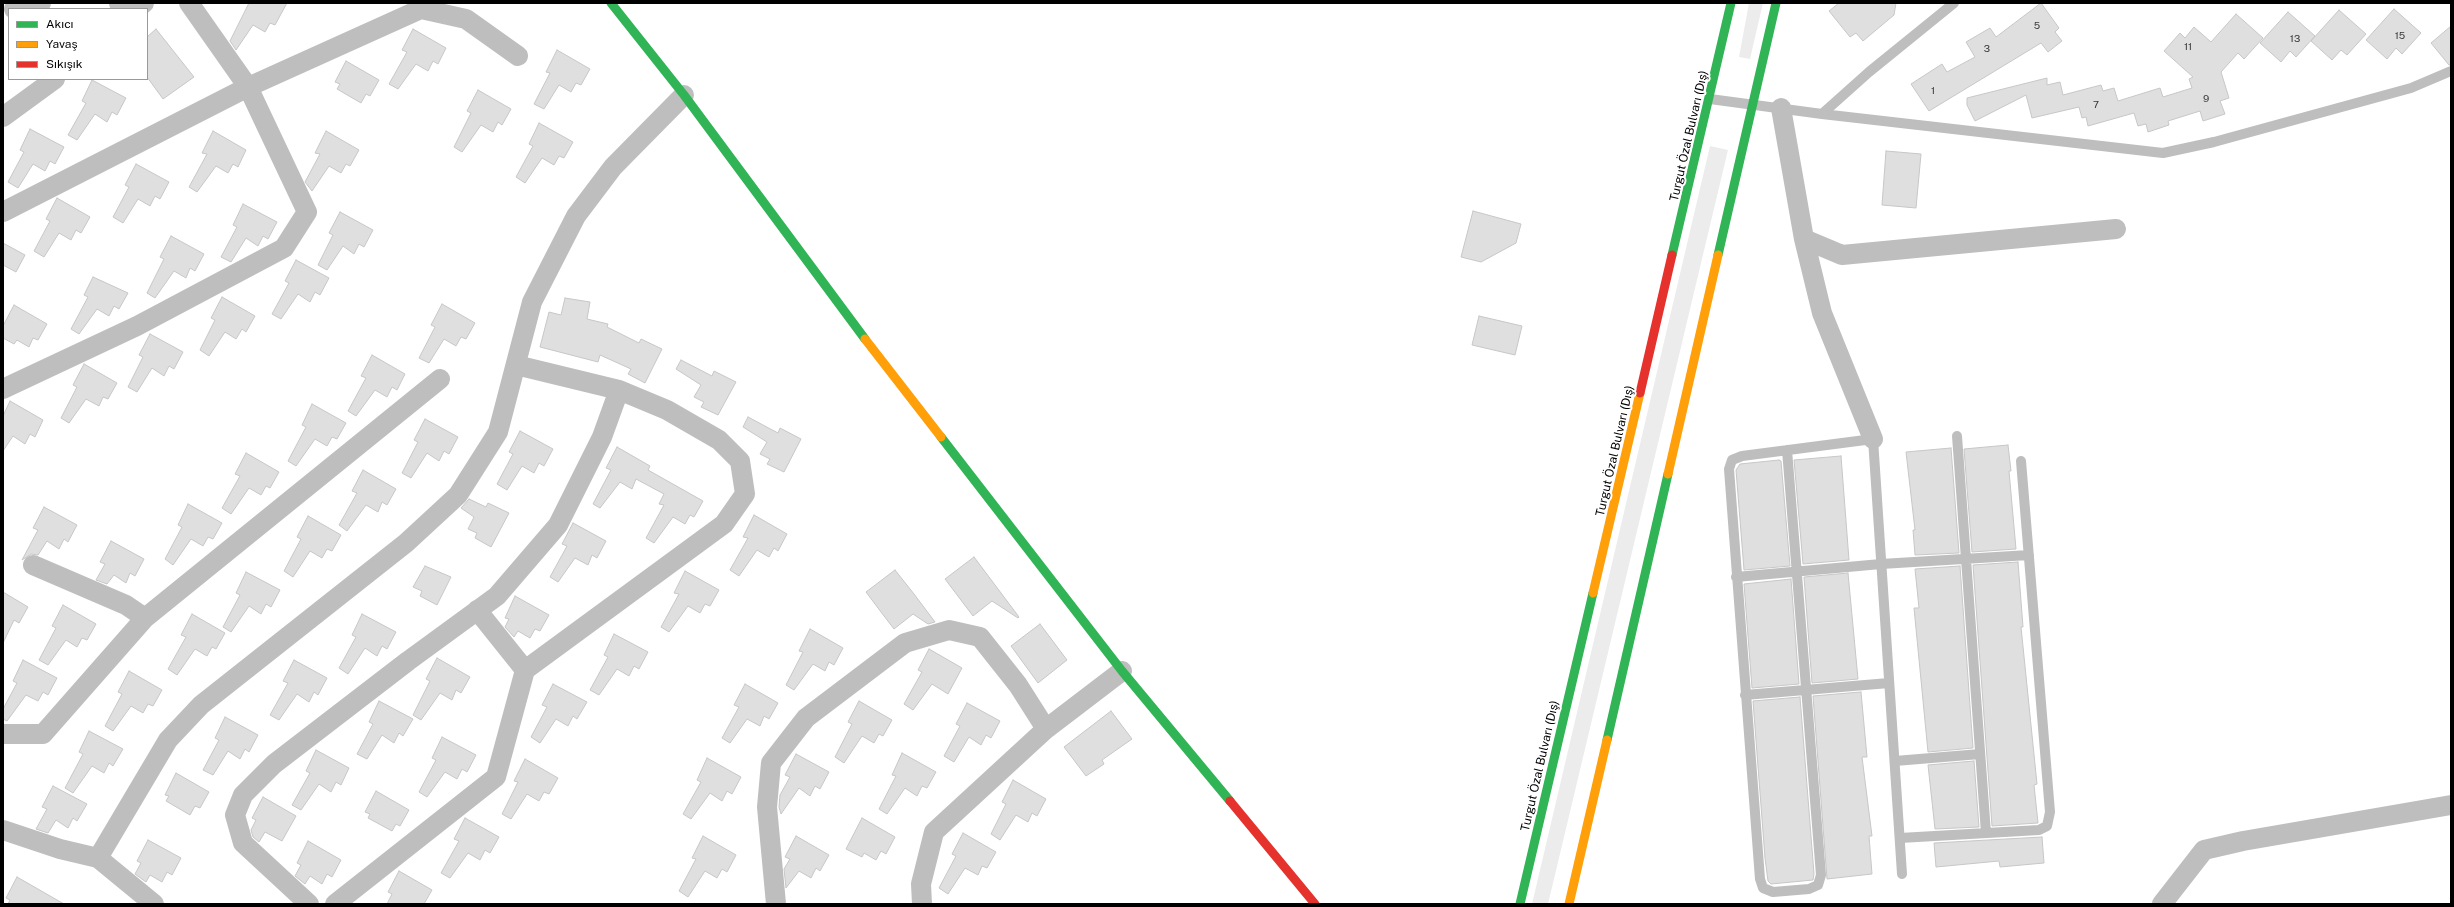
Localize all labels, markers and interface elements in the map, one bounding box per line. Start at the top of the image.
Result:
legend [8,8,148,80]
text: Akıcı [46,17,74,31]
house number: 5 [2034,20,2040,32]
house number: 15 [2395,30,2405,42]
house number: 13 [2290,33,2300,45]
text: Yavaş [46,37,78,51]
house number: 11 [2184,41,2192,53]
house number: 3 [1984,43,1990,55]
text: Sıkışık [46,57,82,71]
street label: Turgut Özal Bulvarı (Dış) [1667,69,1711,203]
house number: 1 [1931,85,1935,97]
house number: 9 [2203,93,2209,105]
house number: 7 [2093,99,2099,111]
street label: Turgut Özal Bulvarı (Dış) [1593,384,1637,518]
street label: Turgut Özal Bulvarı (Dış) [1518,699,1562,833]

